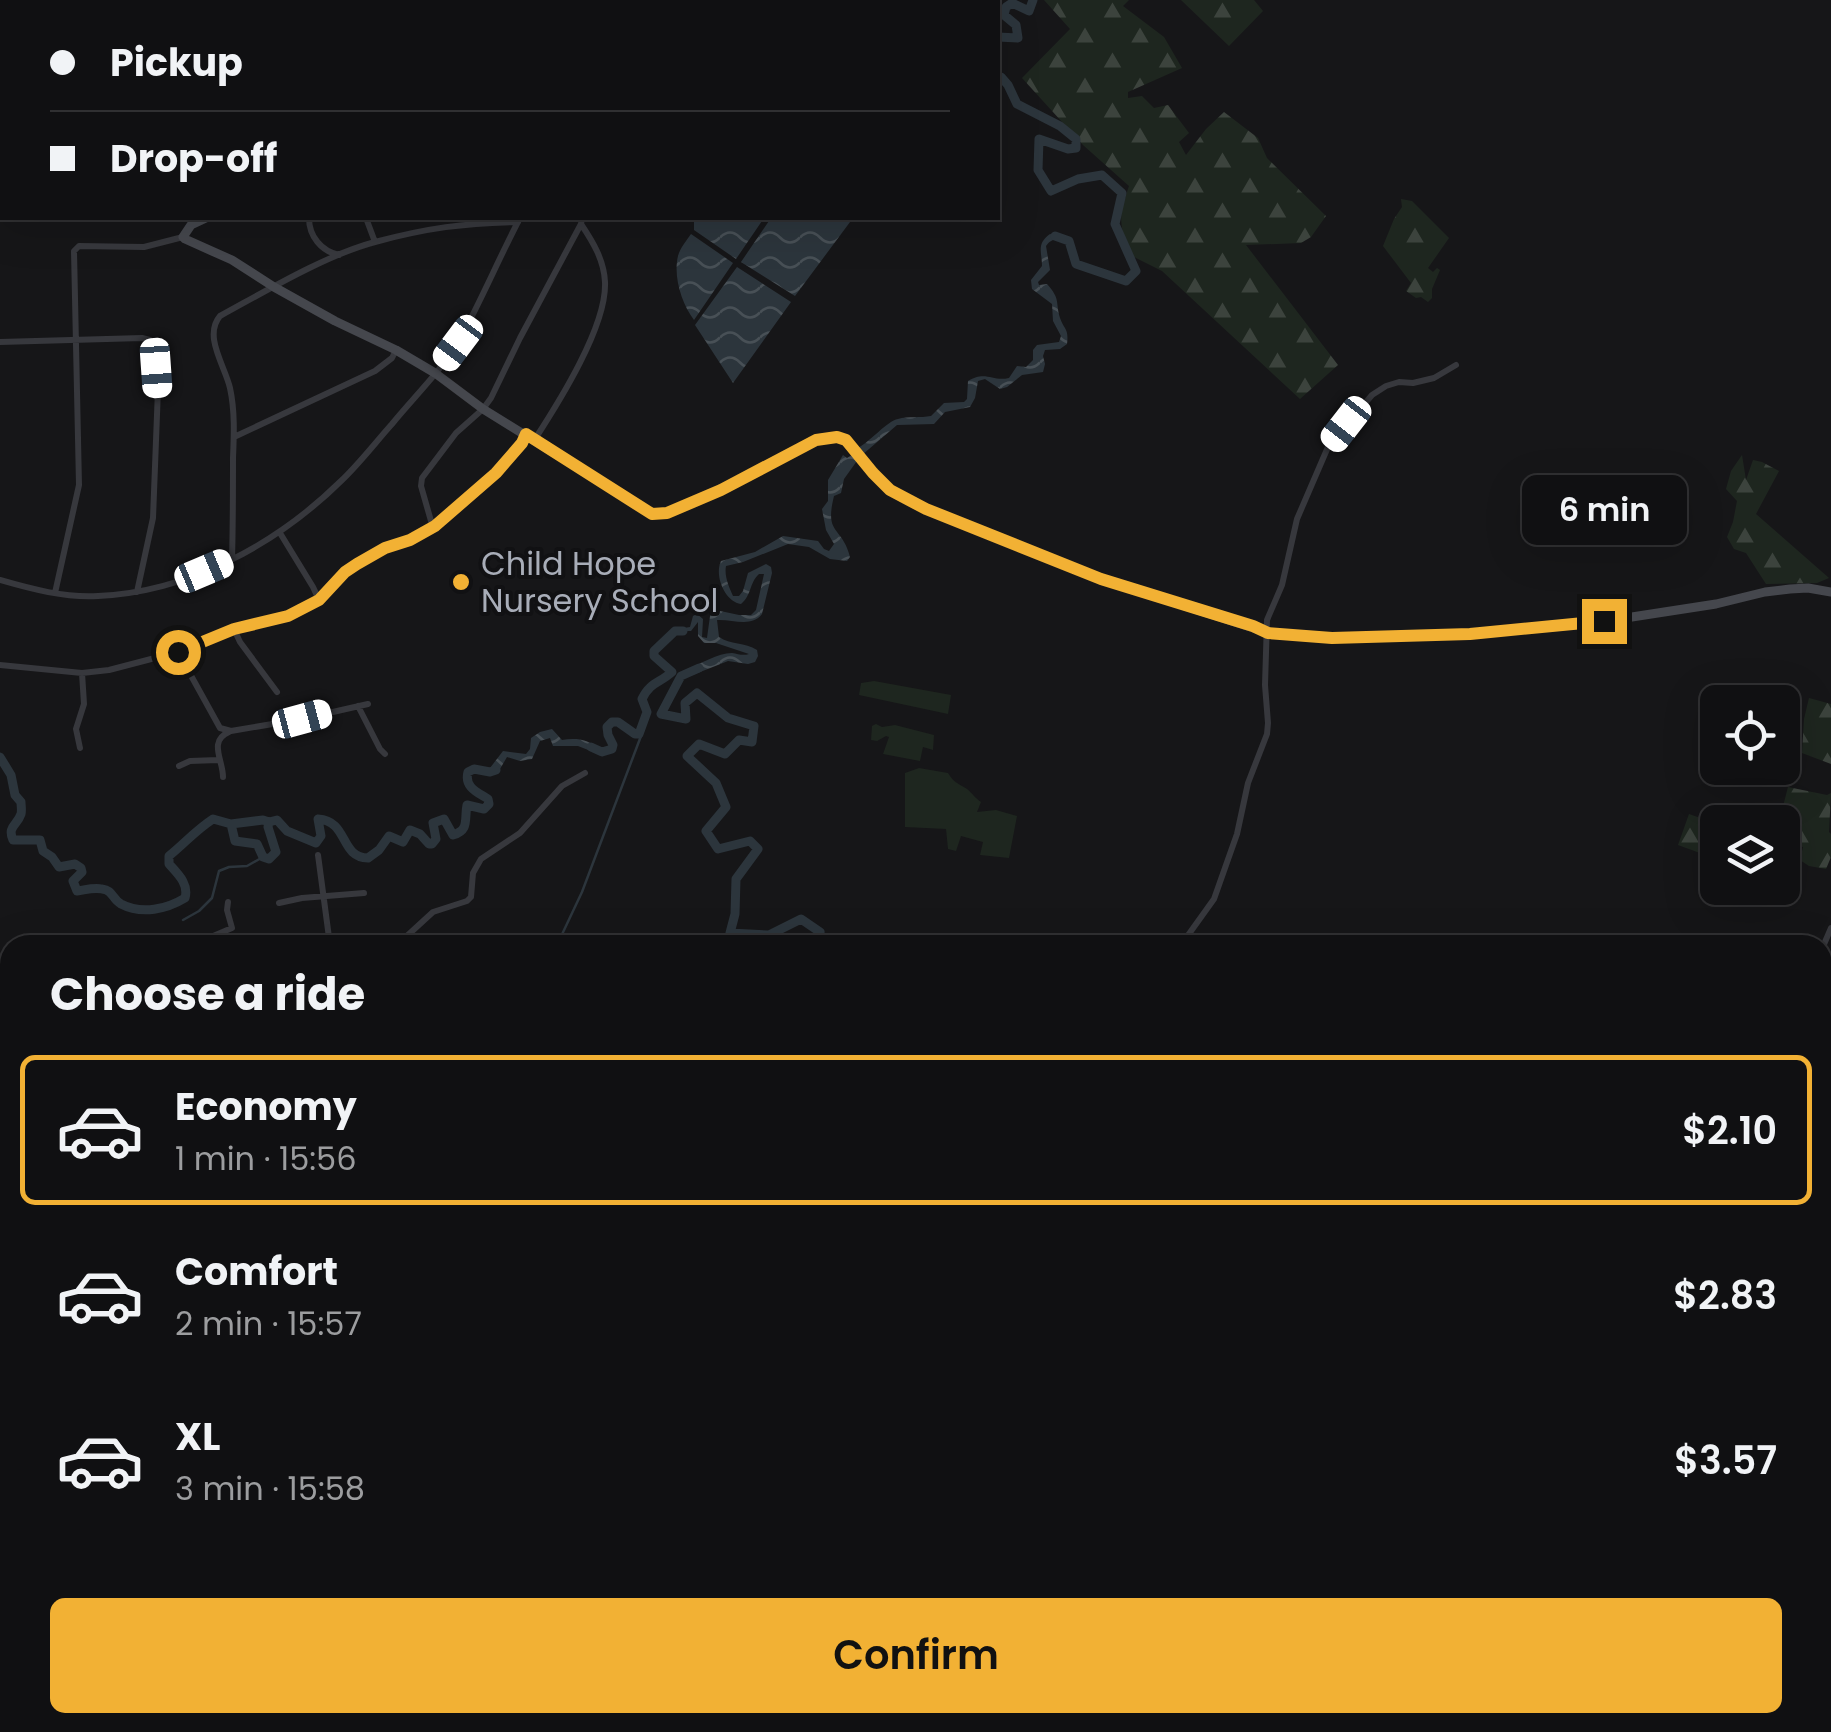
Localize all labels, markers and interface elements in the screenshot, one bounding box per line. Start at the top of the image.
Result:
text: Pickup [110,36,243,89]
text: Drop-off [110,132,278,185]
car [428,310,488,376]
car [139,337,173,399]
car [1316,391,1376,457]
callout: 6 min [1522,476,1686,546]
text: 6 min [1559,487,1650,532]
place label: Child Hope Nursery School [481,541,718,623]
car [171,545,237,597]
marker: Child Hope Nursery School [450,571,472,593]
route end [1582,599,1627,644]
route start [156,630,201,675]
map controls [1700,685,1800,905]
button: locate [1700,685,1800,785]
car [269,697,335,741]
button: layers [1700,805,1800,905]
text: Choose a ride [50,963,365,1026]
text: Economy [175,1080,357,1133]
icon: car [55,1085,145,1175]
text: $2.10 [1682,1104,1777,1157]
text: 1 min · 15:56 [175,1136,357,1181]
text: Comfort [175,1245,338,1298]
icon: car [55,1250,145,1340]
text: $2.83 [1673,1269,1777,1322]
text: 2 min · 15:57 [175,1301,362,1346]
text: XL [175,1410,220,1463]
icon: car [55,1415,145,1505]
text: $3.57 [1674,1434,1777,1487]
text: 3 min · 15:58 [175,1466,365,1511]
button: Confirm [50,1598,1782,1713]

